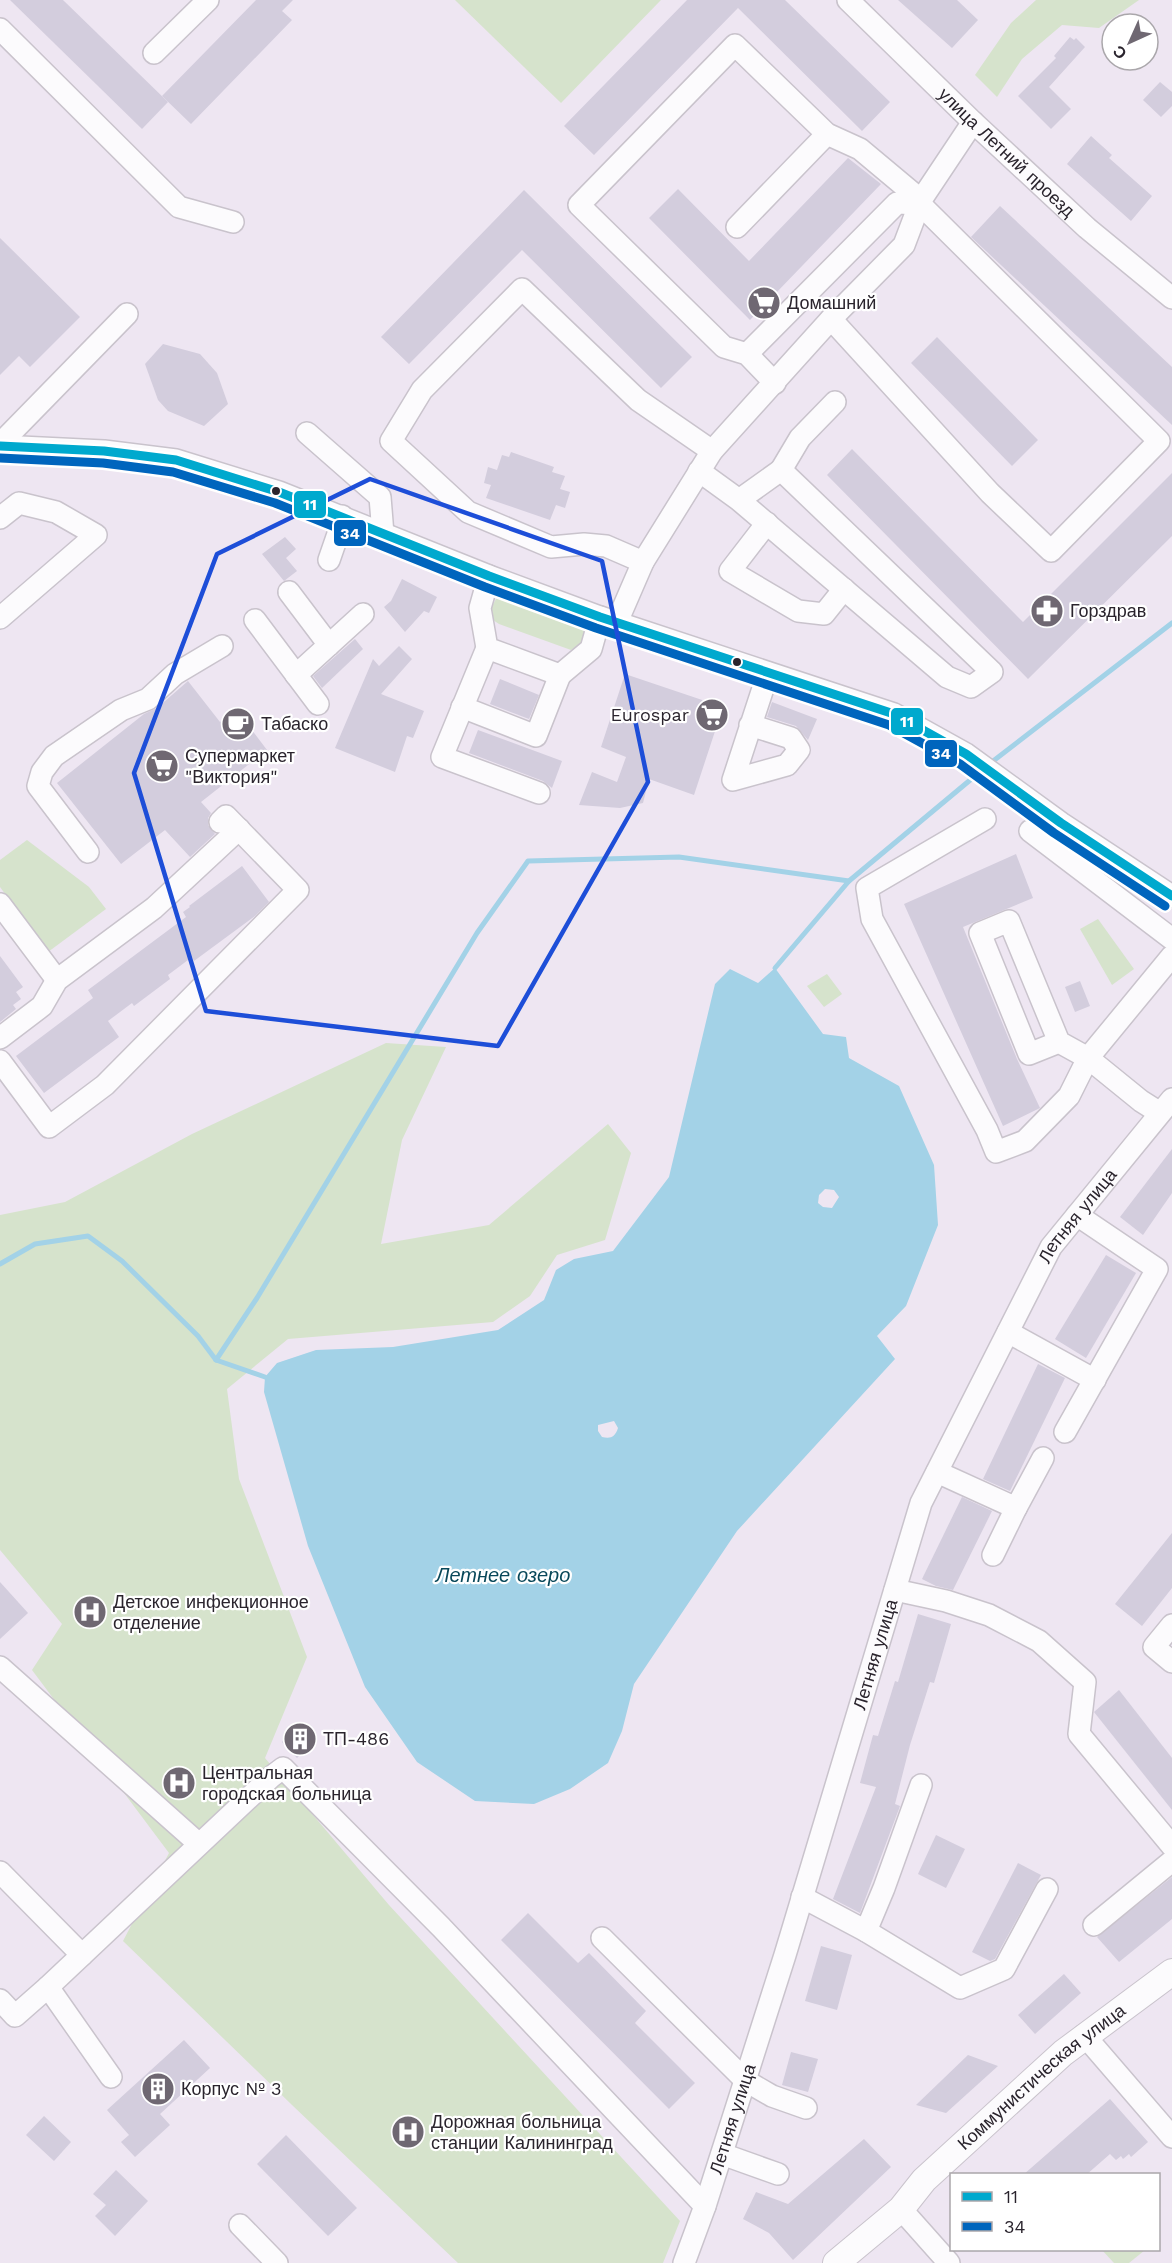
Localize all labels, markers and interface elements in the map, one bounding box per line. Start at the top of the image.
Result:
north arrow [1100,12,1160,72]
text: С [1109,41,1131,63]
street label: улица Летний проезд [934,83,1080,222]
supermarket icon: Домашний [746,285,782,321]
place label: Домашний [787,292,876,313]
unlabelled marker [270,485,282,497]
line badge: 11 [293,490,327,519]
text: 11 [303,495,317,514]
line badge: 34 [333,519,367,547]
text: 34 [340,524,360,543]
pharmacy icon: Горздрав [1029,593,1065,629]
place label: Горздрав [1070,600,1146,621]
unlabelled marker [731,656,743,668]
supermarket icon: Eurospar [694,697,730,733]
place label: Eurospar [611,704,689,725]
cafe icon: Табаско [220,706,256,742]
line badge: 11 [890,707,924,736]
text: 11 [900,712,914,731]
place label: Табаско [261,713,328,734]
line badge: 34 [924,739,958,768]
text: 34 [931,744,951,763]
place label: Супермаркет "Виктория" [185,745,295,787]
supermarket icon: Супермаркет "Виктория" [144,748,180,784]
street label: Летняя улица [1034,1163,1121,1266]
water label: Летнее озеро [434,1563,570,1587]
place label: Детское инфекционное отделение [113,1591,309,1633]
hospital icon: Детское инфекционное отделение [72,1594,108,1630]
street label: Летняя улица [848,1596,902,1712]
building icon: ТП-486 [282,1721,318,1757]
place label: ТП-486 [323,1728,389,1749]
place label: Центральная городская больница [202,1762,373,1804]
hospital icon: Центральная городская больница [161,1765,197,1801]
street label: Коммунистическая улица [953,1999,1130,2154]
street label: Летняя улица [705,2060,760,2177]
building icon: Корпус № 3 [140,2071,176,2107]
place label: Корпус № 3 [181,2078,282,2099]
place label: Дорожная больница станции Калининград [431,2111,613,2153]
hospital icon: Дорожная больница станции Калининград [390,2114,426,2150]
legend [950,2173,1160,2251]
text: 11 [1004,2186,1018,2207]
text: 34 [1004,2216,1026,2237]

